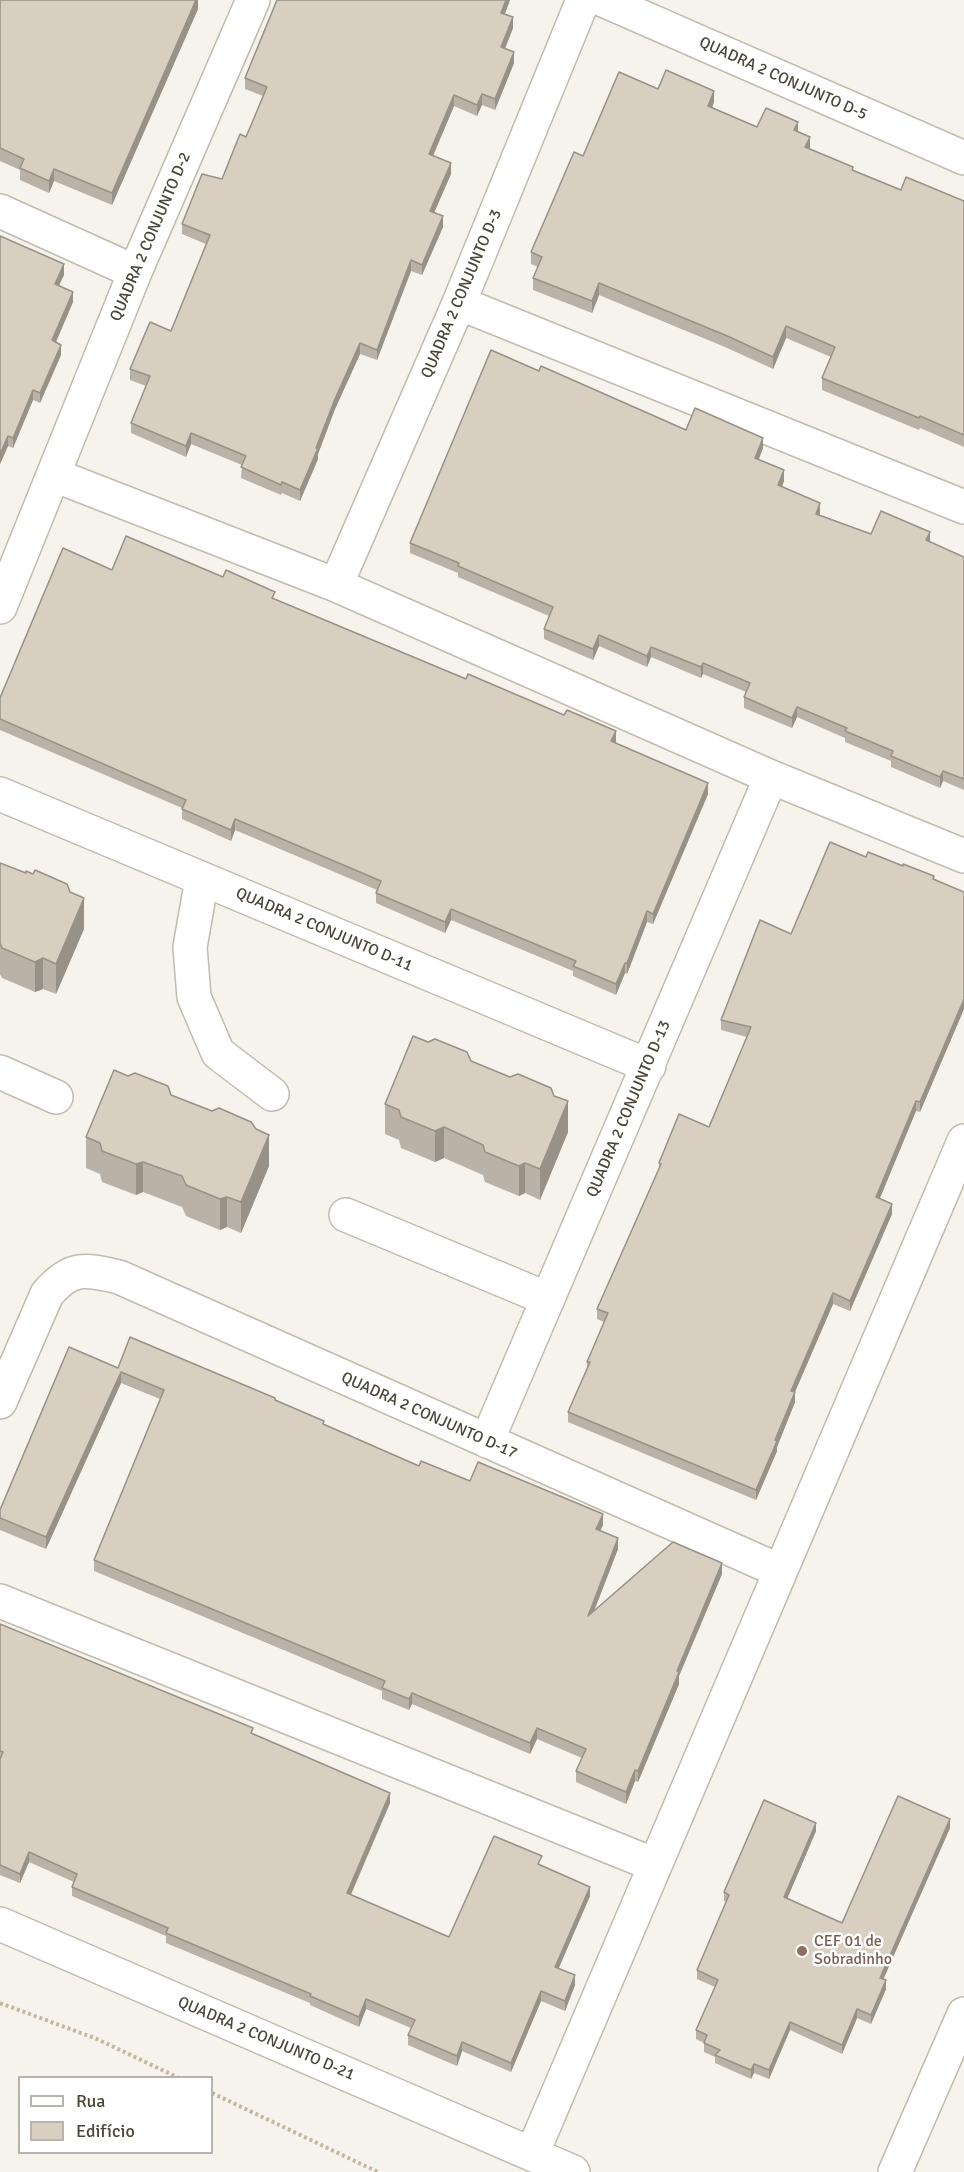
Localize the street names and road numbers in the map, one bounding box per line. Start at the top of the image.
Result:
street label: QUADRA 2 CONJUNTO D-5 [696,33,870,125]
street label: QUADRA 2 CONJUNTO D-2 [107,150,195,324]
street label: QUADRA 2 CONJUNTO D-3 [418,207,506,381]
street label: QUADRA 2 CONJUNTO D-11 [233,884,415,976]
street label: QUADRA 2 CONJUNTO D-13 [583,1018,675,1200]
street label: QUADRA 2 CONJUNTO D-17 [338,1368,520,1464]
street label: QUADRA 2 CONJUNTO D-21 [175,1993,357,2085]

